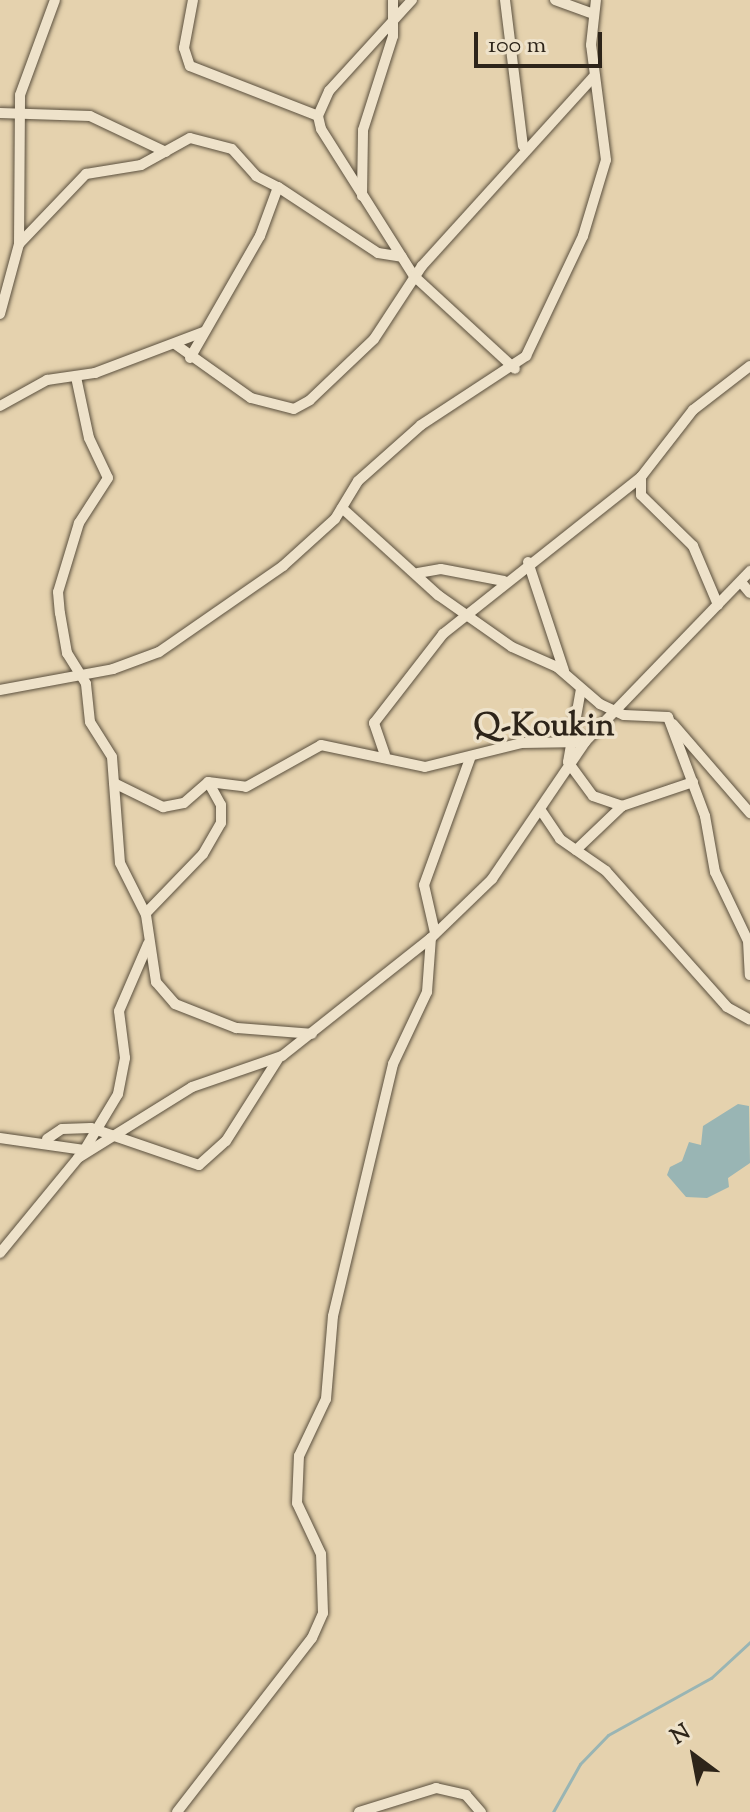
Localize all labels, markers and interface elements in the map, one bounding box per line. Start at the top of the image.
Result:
scale bar [478,16,606,66]
text: 100 m [488,29,546,63]
district label: Q-Koukin [474,708,614,746]
north arrow [654,1716,734,1796]
text: N [665,1717,697,1754]

